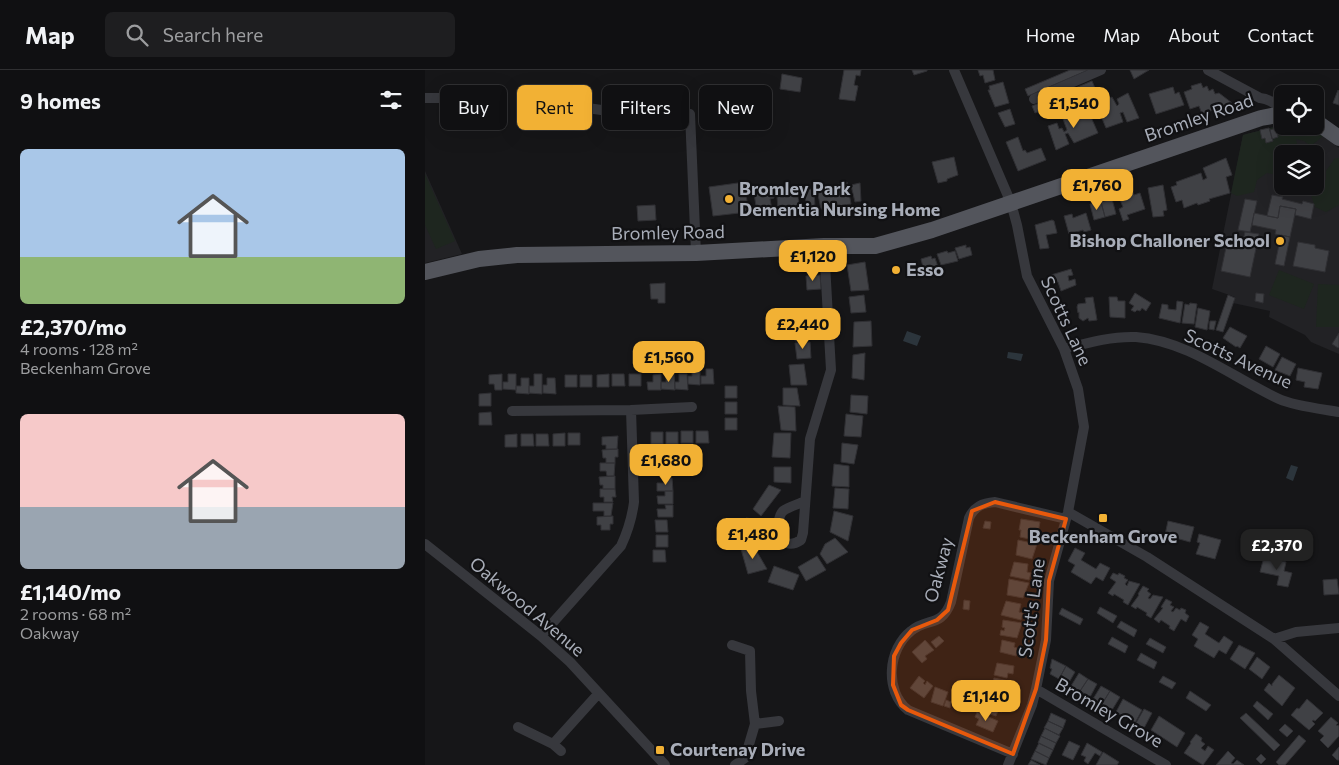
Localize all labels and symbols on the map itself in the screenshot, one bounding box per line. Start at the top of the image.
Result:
pin: £1,540 [1033,87,1115,129]
street label: Bromley Road [1141,88,1256,146]
pin: £1,760 [1056,168,1138,211]
place label: Bromley Park Dementia Nursing Home [739,177,940,220]
marker: Bromley Park Dementia Nursing Home [723,193,735,205]
street label: Bromley Road [611,220,725,244]
place label: Bishop Challoner School [1070,229,1270,251]
marker: Bishop Challoner School [1274,235,1286,247]
pin: £1,120 [772,240,854,282]
place label: Esso [906,258,944,280]
marker: Esso [890,264,902,276]
street label: Scotts Lane [1037,272,1097,369]
pin: £2,440 [762,308,844,350]
street label: Scotts Avenue [1181,324,1296,393]
pin: £1,560 [628,340,710,383]
pin: £1,680 [625,444,707,486]
marker: Beckenham Grove [1097,512,1109,524]
pin: £1,480 [712,518,794,560]
place label: Beckenham Grove [1029,525,1177,547]
pin: £2,370 [1236,528,1318,571]
street label: Oakway [919,535,957,605]
street label: Oakwood Avenue [466,552,590,661]
street label: Scott's Lane [1013,557,1049,659]
street label: Bromley Grove [1052,672,1167,752]
pin: £1,140 [945,680,1027,722]
place label: Courtenay Drive [670,738,805,760]
marker: Courtenay Drive [654,744,666,756]

